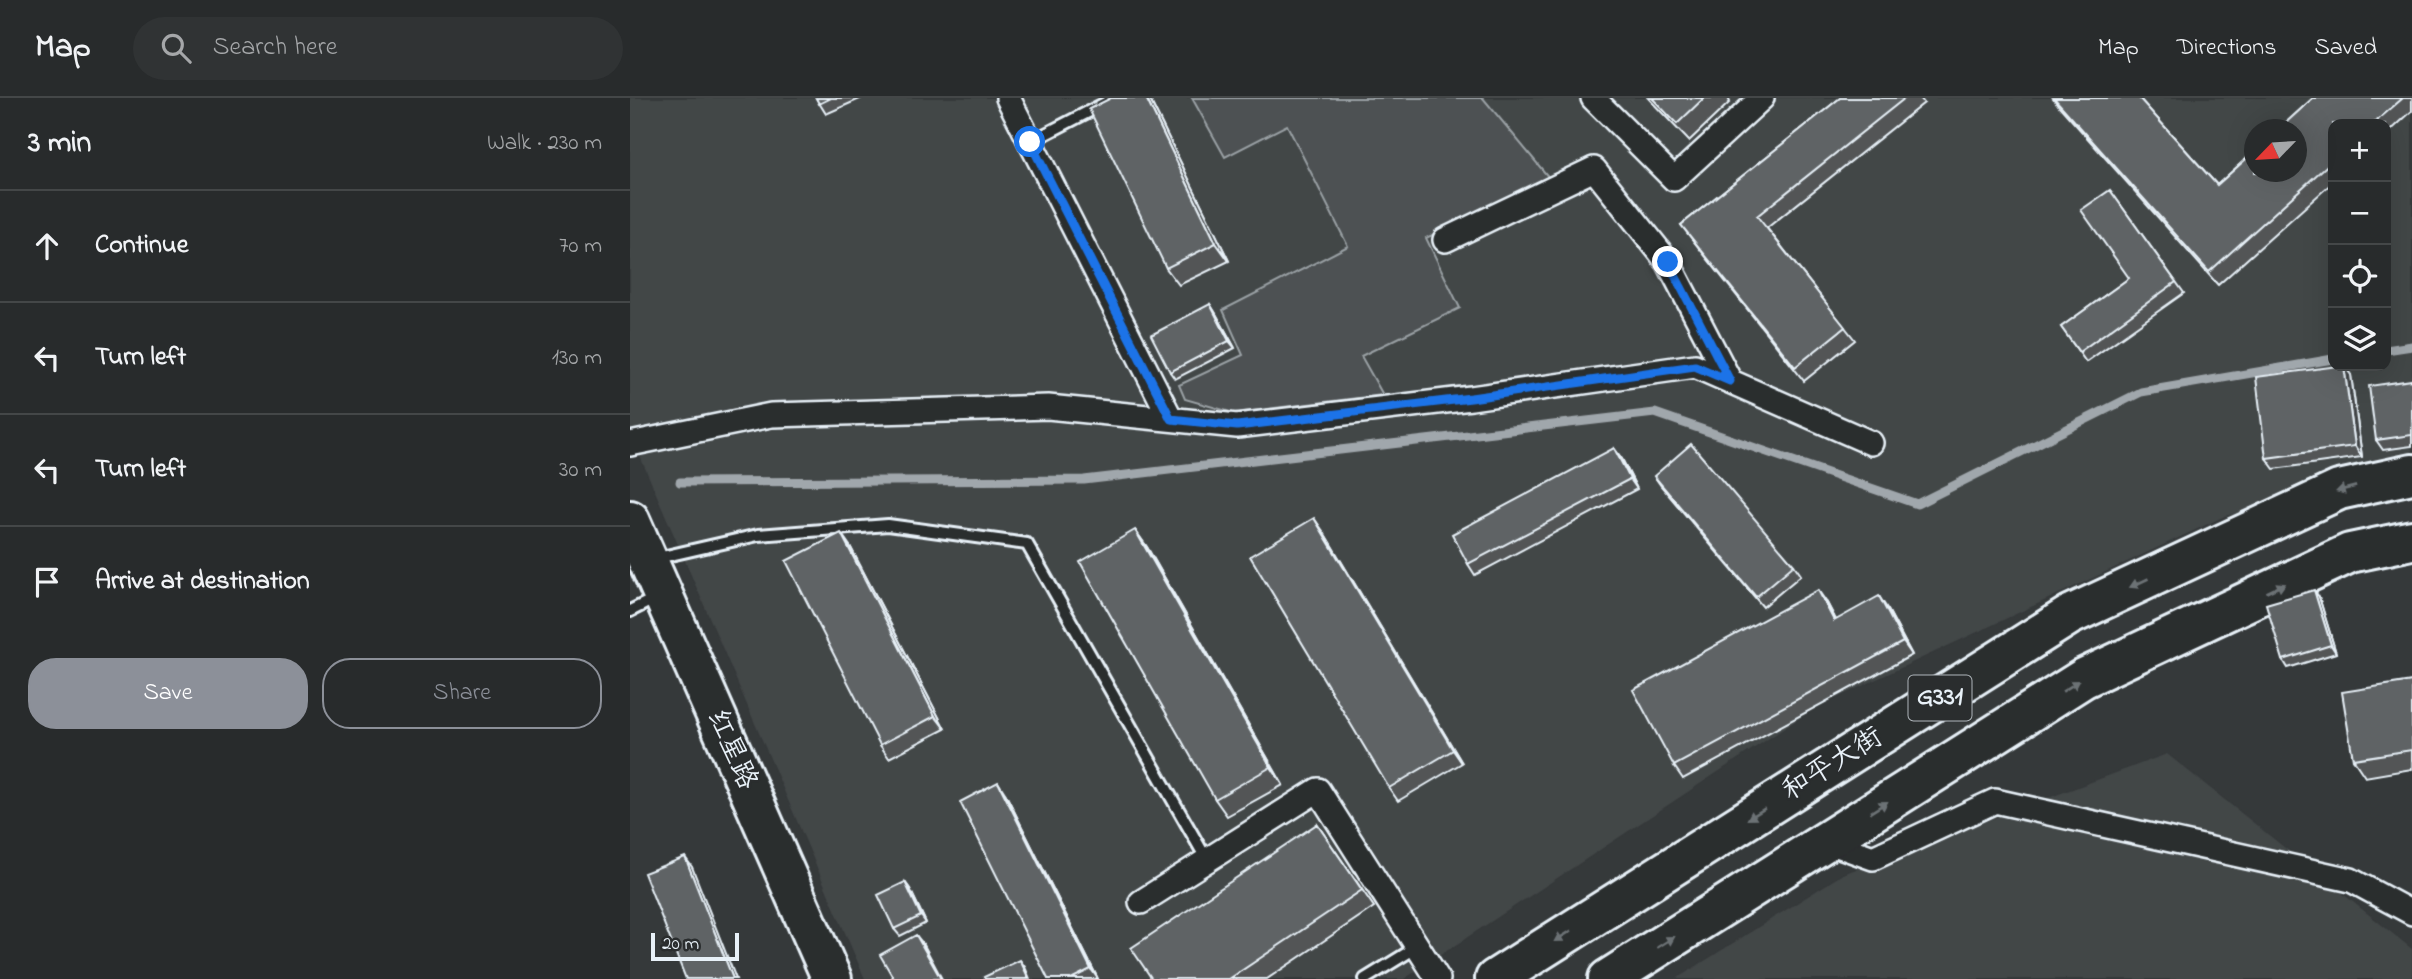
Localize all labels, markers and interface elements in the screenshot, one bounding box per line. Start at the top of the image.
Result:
search box [133,17,623,80]
text: Map [35,24,91,72]
icon: search [157,29,195,67]
text: Search here [213,29,337,67]
text: Map [2098,31,2139,66]
text: Directions [2177,31,2276,66]
text: Saved [2314,31,2377,66]
north arrow [2244,119,2307,182]
map controls [2328,119,2391,371]
button: + [2328,119,2391,182]
text: 3 min [28,122,91,166]
route start [1014,126,1045,157]
text: Walk · 230 m [487,127,602,160]
button: − [2328,182,2391,245]
icon: ahead [28,227,66,265]
text: Continue [95,227,188,265]
text: 70 m [559,230,602,263]
button: locate [2328,245,2391,308]
route end [1652,246,1683,277]
button: layers [2328,308,2391,371]
icon: left [28,339,66,377]
text: Turn left [95,339,186,377]
text: 130 m [552,342,602,375]
icon: left [28,451,66,489]
text: Turn left [95,451,186,489]
text: 30 m [559,454,602,487]
one-way arrow [2334,484,2356,495]
icon: arrive [28,563,66,601]
text: Arrive at destination [95,563,310,601]
one-way arrow [2129,577,2149,589]
one-way arrow [2266,582,2286,594]
button: Save [28,658,308,729]
button: Share [322,658,602,729]
road number: G331 [1908,676,1972,720]
one-way arrow [2061,679,2080,692]
street label: 红星路 [695,703,767,797]
street label: 和平大街 [1775,718,1891,812]
one-way arrow [1869,801,1888,814]
one-way arrow [1746,808,1765,821]
one-way arrow [1554,929,1573,942]
scale bar [651,930,738,962]
text: 20 m [662,931,699,958]
one-way arrow [1656,936,1675,949]

